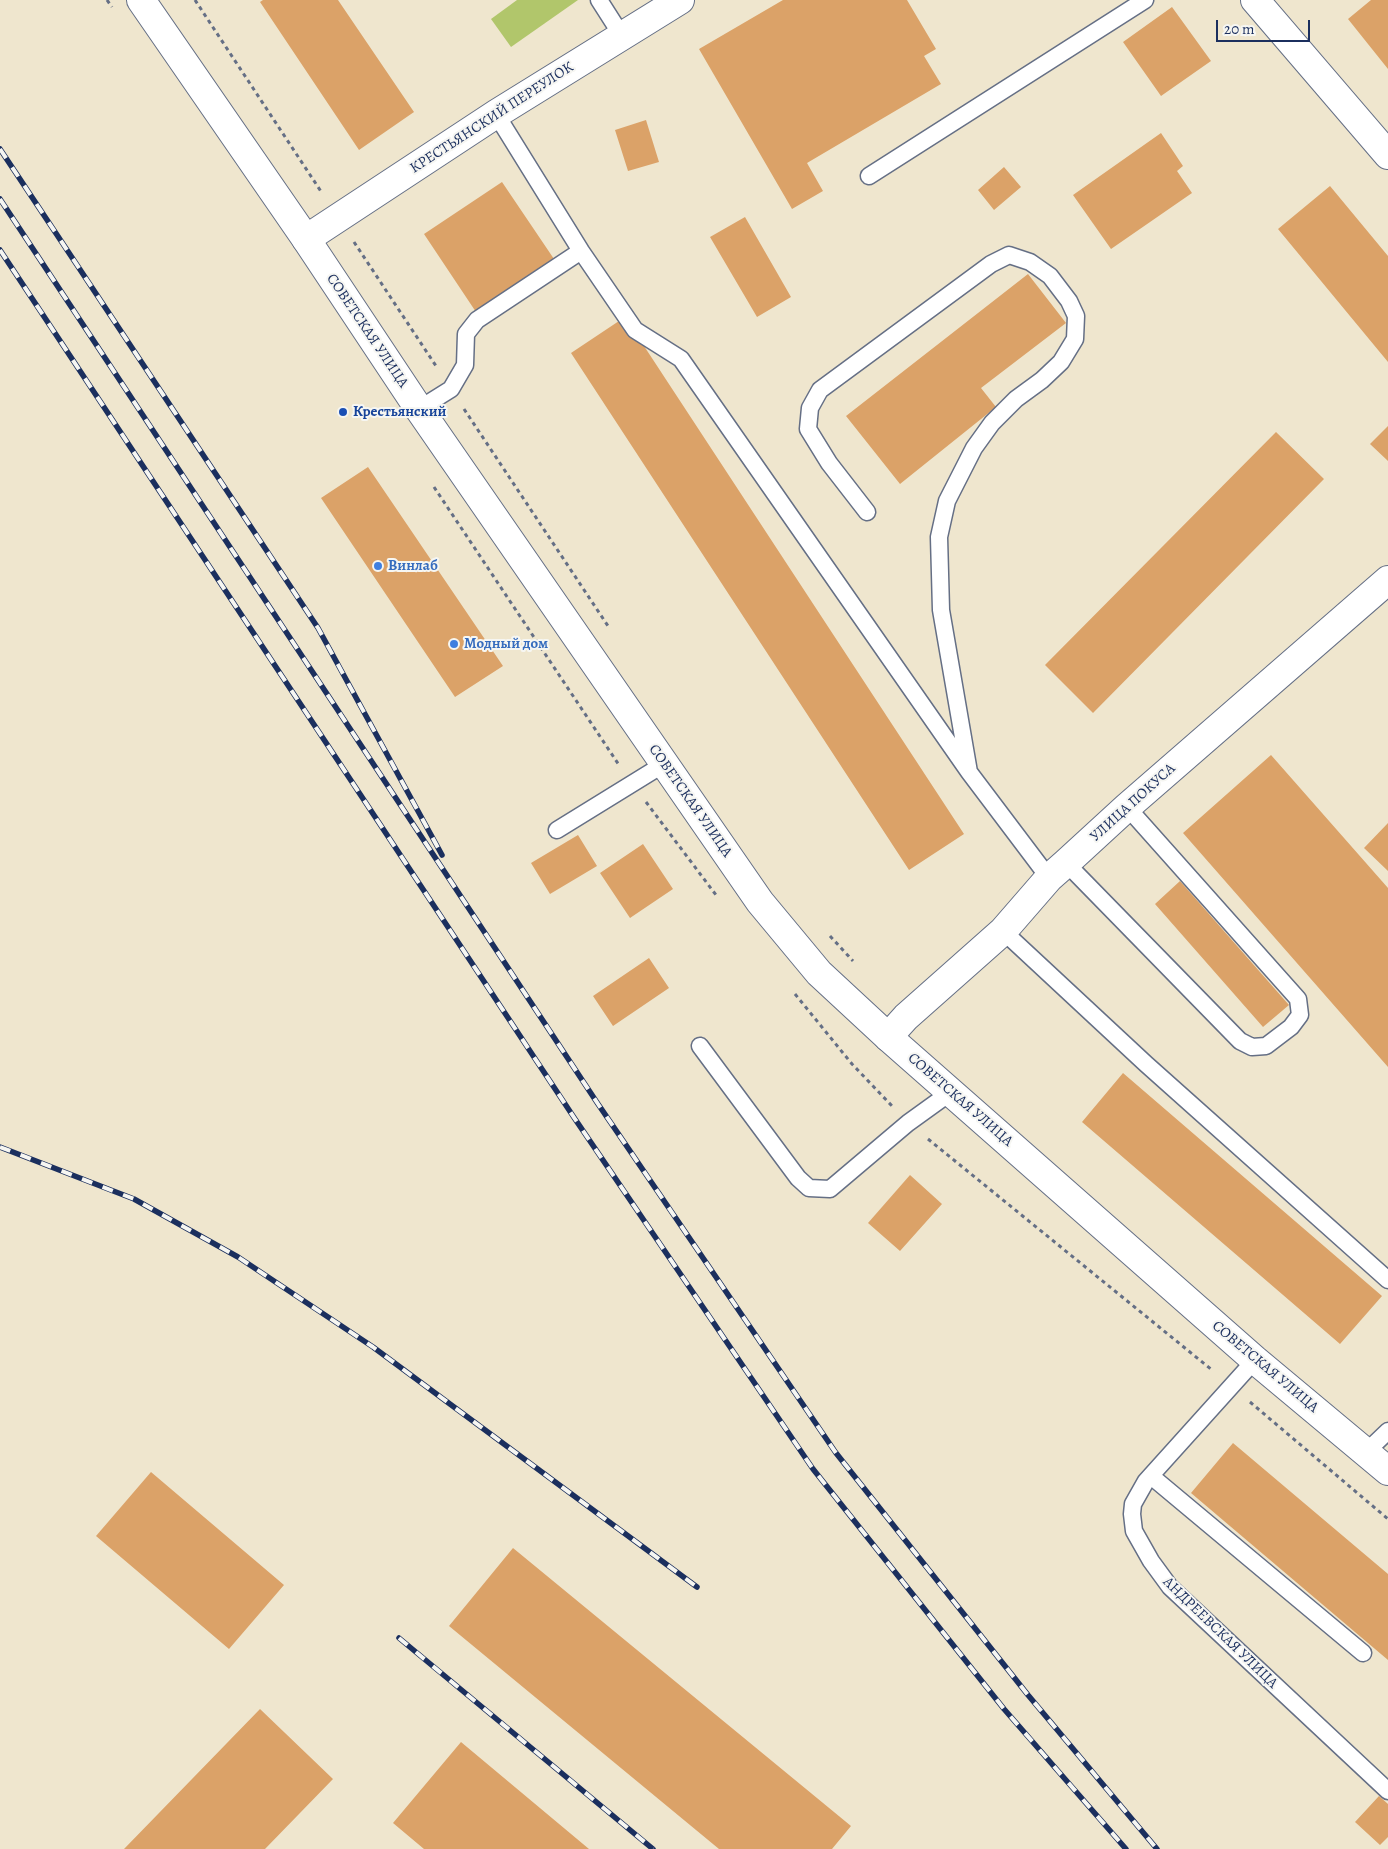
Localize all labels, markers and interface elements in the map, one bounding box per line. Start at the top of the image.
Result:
scale bar [1218,10,1312,42]
text: 20 m [1224,19,1255,39]
street label: КРЕСТЬЯНСКИЙ ПЕРЕУЛОК [407,58,577,178]
street label: СОВЕТСКАЯ УЛИЦА [322,271,412,391]
place label: Крестьянский [353,403,446,421]
marker: Крестьянский [337,406,349,418]
place label: Винлаб [388,557,438,575]
marker: Винлаб [372,560,384,572]
place label: Модный дом [464,635,548,653]
marker: Модный дом [448,638,460,650]
street label: СОВЕТСКАЯ УЛИЦА [644,741,736,861]
street label: УЛИЦА ПОКУСА [1087,760,1179,846]
street label: СОВЕТСКАЯ УЛИЦА [904,1049,1016,1151]
street label: СОВЕТСКАЯ УЛИЦА [1208,1317,1322,1417]
street label: АНДРЕЕВСКАЯ УЛИЦА [1159,1573,1281,1693]

